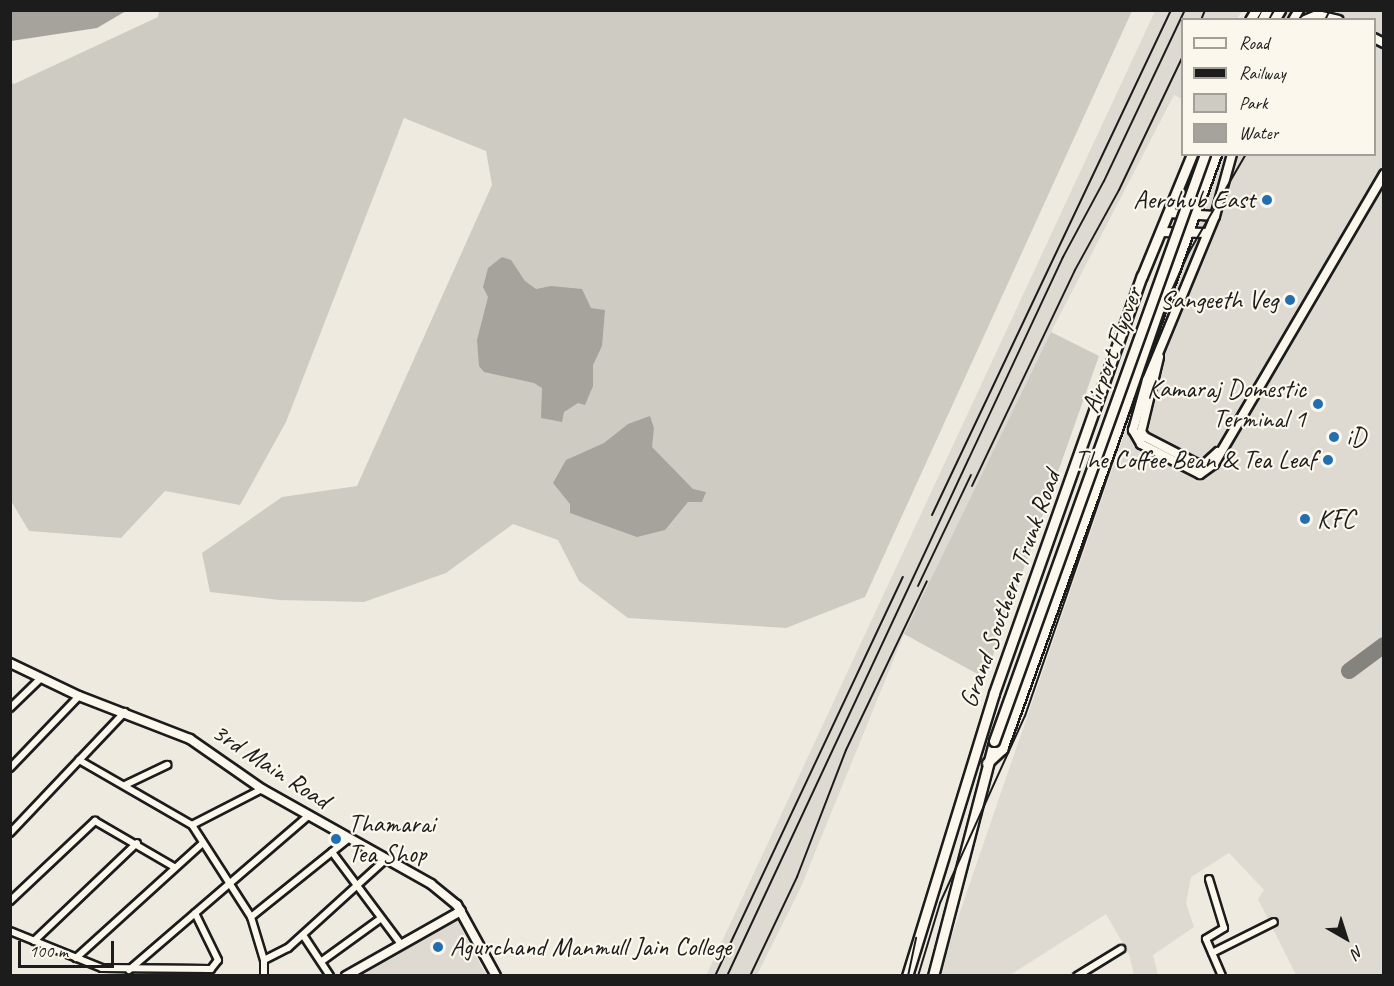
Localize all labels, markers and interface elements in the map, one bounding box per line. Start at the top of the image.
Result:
legend [1181,18,1376,156]
text: Road [1239,32,1269,54]
text: Railway [1239,62,1286,84]
text: Park [1239,92,1268,114]
text: Water [1239,122,1278,144]
place label: Aerohub East [1133,184,1255,216]
marker: Aerohub East [1260,193,1274,207]
street label: Airport Flyover [1075,283,1149,417]
place label: Sangeeth Veg [1160,284,1278,316]
marker: Sangeeth Veg [1283,293,1297,307]
place label: Kamaraj Domestic Terminal 1 [1147,373,1306,434]
marker: Kamaraj Domestic Terminal 1 [1311,397,1325,411]
place label: iD [1346,421,1366,453]
marker: iD [1327,430,1341,444]
place label: The Coffee Bean & Tea Leaf [1076,444,1316,476]
marker: The Coffee Bean & Tea Leaf [1321,453,1335,467]
street label: Grand Southern Trunk Road [953,467,1067,711]
place label: KFC [1317,503,1355,535]
marker: KFC [1298,512,1312,526]
street label: 3rd Main Road [206,716,336,816]
place label: Thamarai Tea Shop [348,808,435,870]
marker: Thamarai Tea Shop [329,832,343,846]
north arrow [1316,908,1376,968]
scale bar [21,929,117,967]
place label: Agurchand Manmull Jain College [450,931,732,963]
text: 100 m [29,940,68,962]
marker: Agurchand Manmull Jain College [431,940,445,954]
text: N [1347,941,1367,963]

